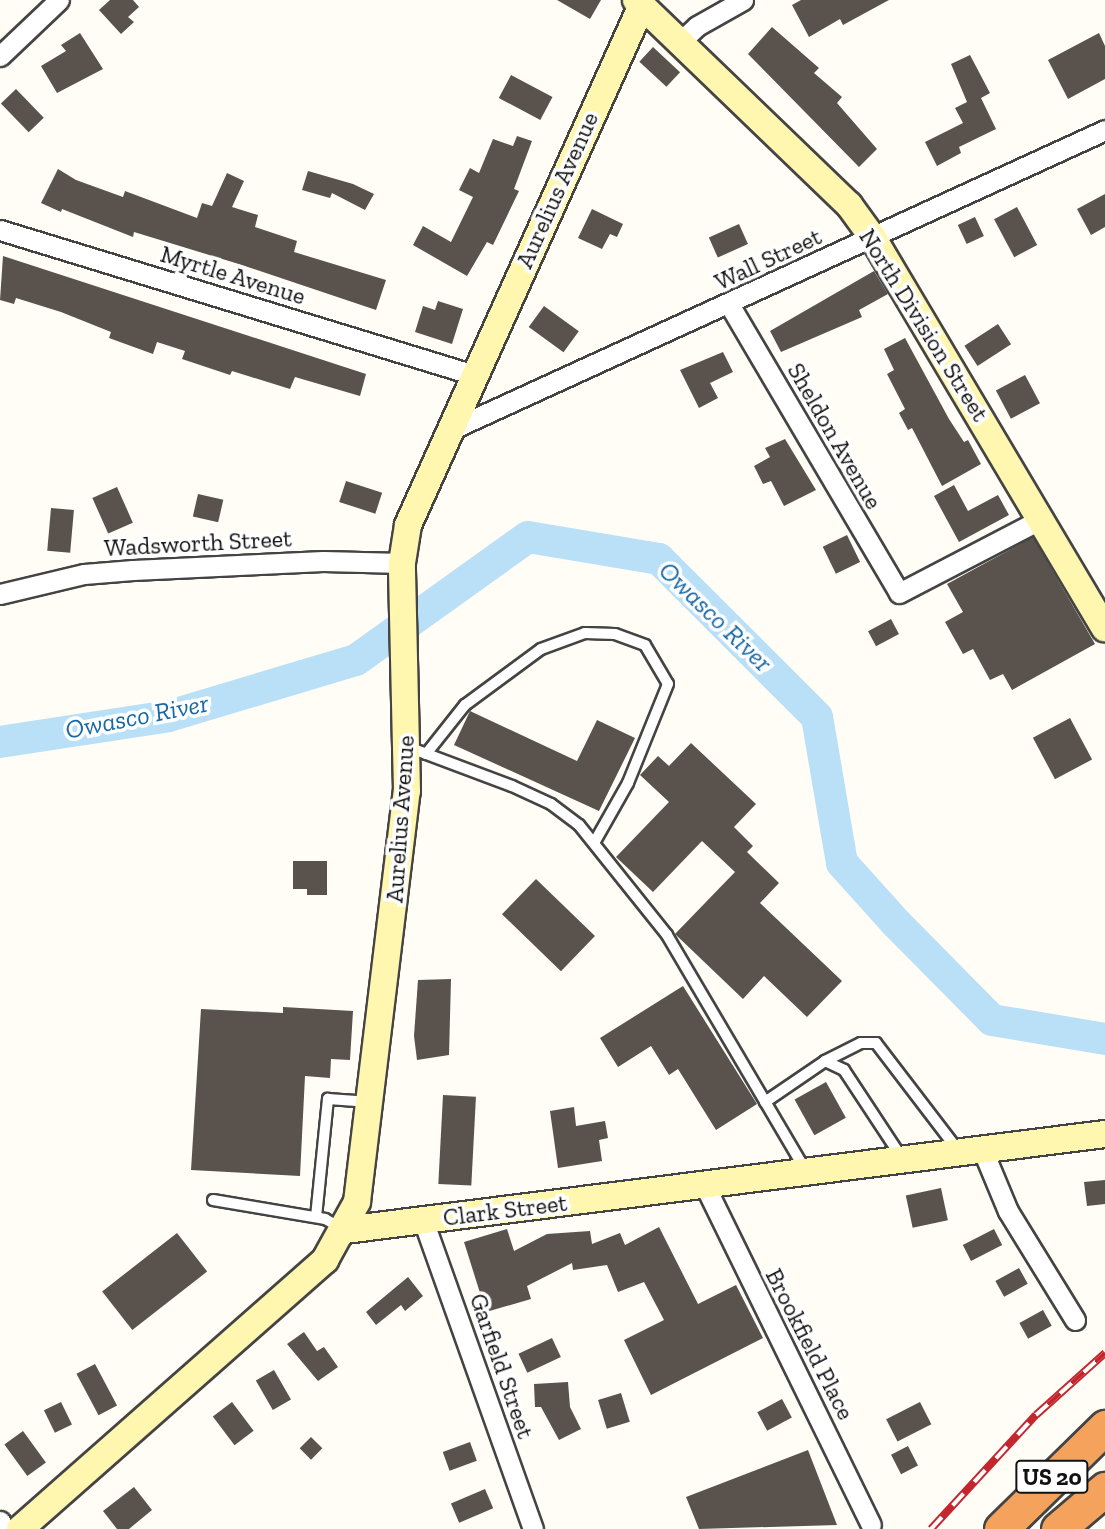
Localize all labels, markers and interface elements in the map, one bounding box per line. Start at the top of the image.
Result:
street label: Aurelius Avenue [510,107,604,273]
street label: Wall Street [710,222,826,296]
street label: North Division Street [853,223,995,427]
street label: Myrtle Avenue [157,239,309,311]
street label: Sheldon Avenue [781,358,889,514]
street label: Wadsworth Street [103,524,293,562]
water label: Owasco River [652,555,778,679]
water label: Owasco River [63,688,211,746]
street label: Aurelius Avenue [380,734,420,904]
street label: Clark Street [441,1188,569,1232]
street label: Brookfield Place [760,1264,860,1424]
street label: Garfield Street [464,1290,540,1442]
road number: US 20 [1015,1458,1089,1496]

